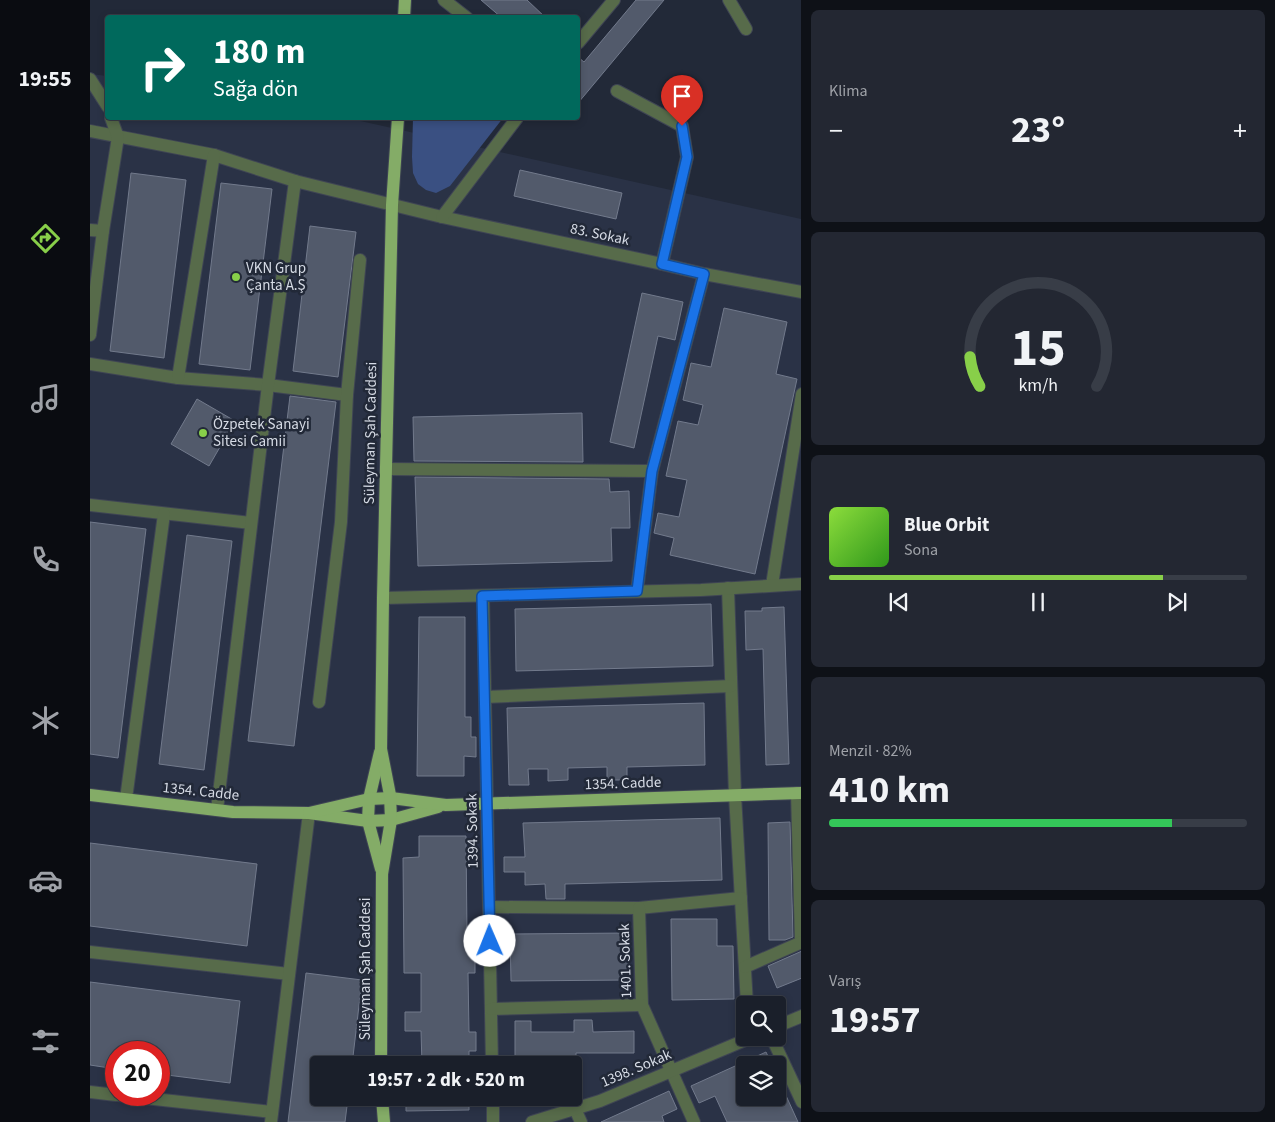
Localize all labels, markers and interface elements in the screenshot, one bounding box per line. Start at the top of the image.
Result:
text: 180 m [213,27,305,77]
icon: right [130,35,195,100]
text: 19:55 [18,63,72,95]
text: Sağa dön [213,73,298,105]
pin [661,75,703,126]
text: Klima [829,80,868,102]
icon: arrive [668,82,696,110]
text: 23° [1011,103,1065,157]
text: − [829,111,843,151]
text: + [1233,111,1247,151]
street label: 83. Sokak [568,218,632,251]
icon: directions [28,221,63,256]
place label: VKN Grup Çanta A.Ş [246,258,306,296]
marker: VKN Grup Çanta A.Ş [230,271,242,283]
text: 15 [1011,312,1065,386]
street label: Süleyman Şah Caddesi [359,362,382,505]
text: km/h [1018,373,1058,398]
icon: music [28,381,63,416]
place label: Özpetek Sanayi Sitesi Camii [213,414,310,452]
marker: Özpetek Sanayi Sitesi Camii [197,427,209,439]
text: Blue Orbit [904,512,989,539]
text: Sona [904,539,938,561]
icon: phone [28,542,63,577]
icon: previous [885,588,913,616]
icon: pause [1024,588,1052,616]
icon: next [1163,588,1191,616]
icon: climate [28,703,63,738]
text: Menzil · 82% [829,740,912,762]
text: 410 km [829,763,950,817]
street label: 1354. Cadde [584,772,662,795]
street label: 1354. Cadde [162,777,240,806]
street label: 1394. Sokak [461,793,484,869]
icon: car [28,863,63,898]
street label: Süleyman Şah Caddesi [355,898,376,1040]
position arrow [463,914,515,966]
street label: 1401. Sokak [614,923,637,999]
text: Varış [829,970,861,992]
text: 19:57 [829,993,921,1047]
map controls [736,996,786,1106]
button: search [736,996,786,1046]
icon: filters [28,1024,63,1059]
speed limit sign: 20 [105,1041,170,1106]
street label: 1398. Sokak [598,1044,675,1093]
button: layers [736,1056,786,1106]
text: 19:57 · 2 dk · 520 m [367,1067,525,1094]

